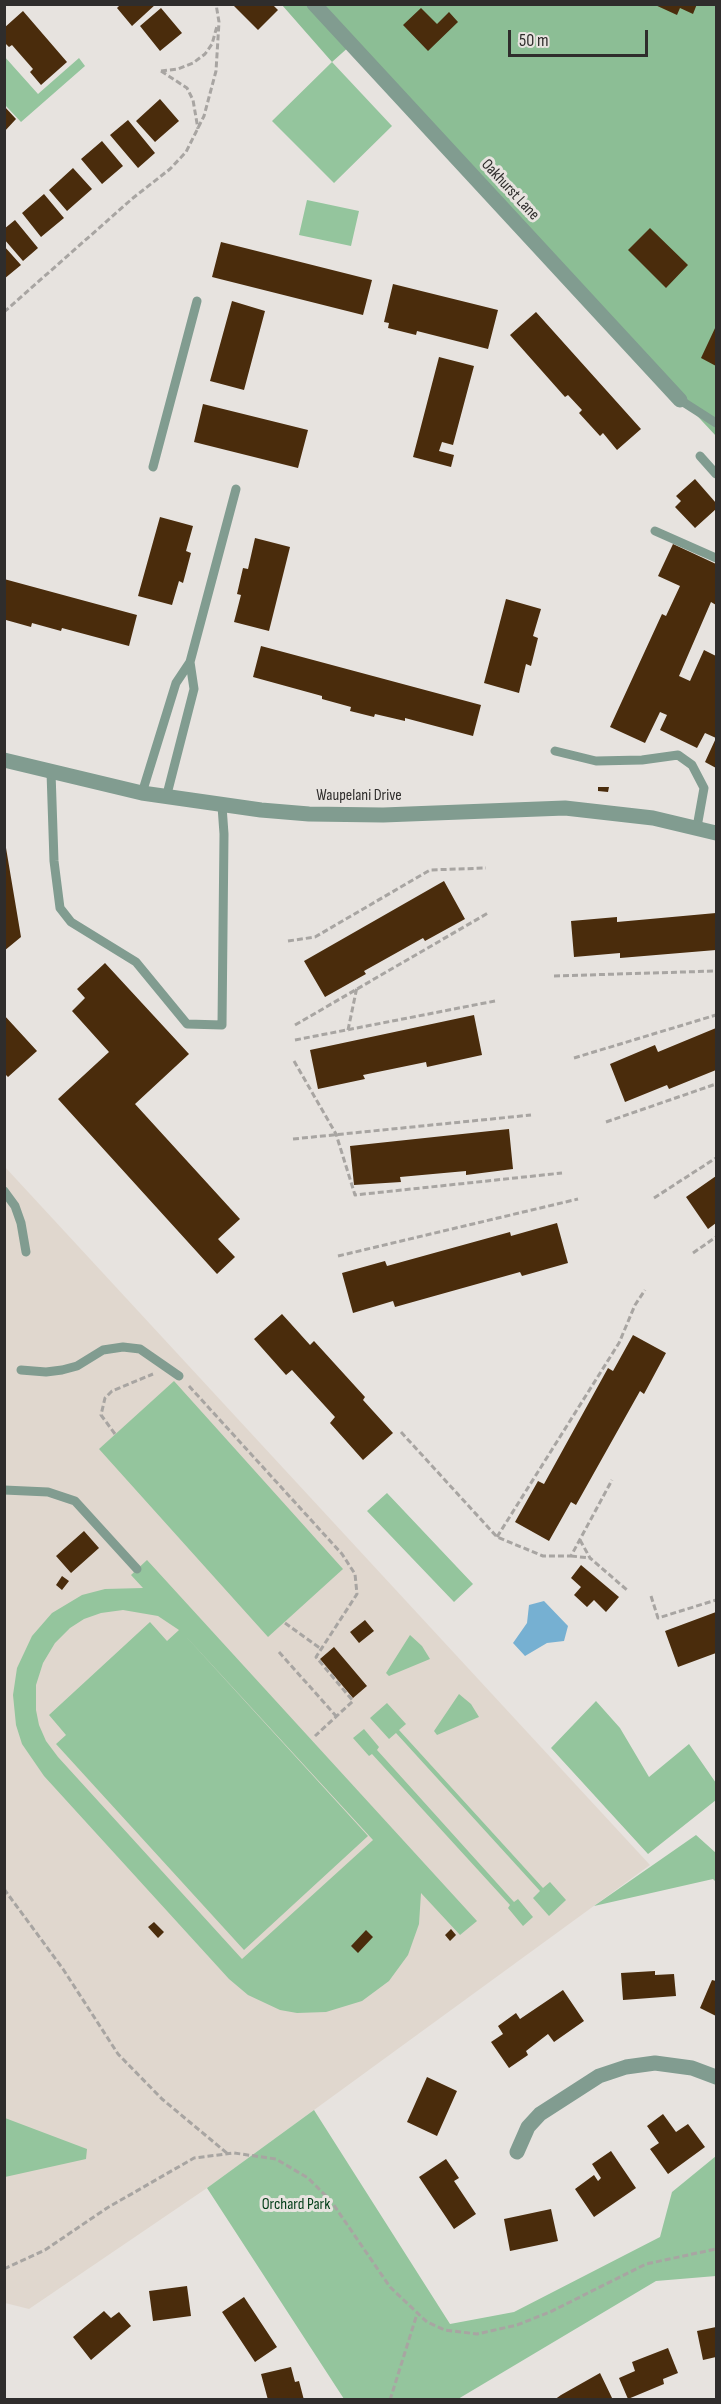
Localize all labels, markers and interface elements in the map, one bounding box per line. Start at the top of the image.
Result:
scale bar [511,18,650,56]
text: 50 m [519,30,549,51]
street label: Oakhurst Lane [477,156,543,224]
street label: Waupelani Drive [316,786,402,806]
park label: Orchard Park [262,2195,330,2215]

